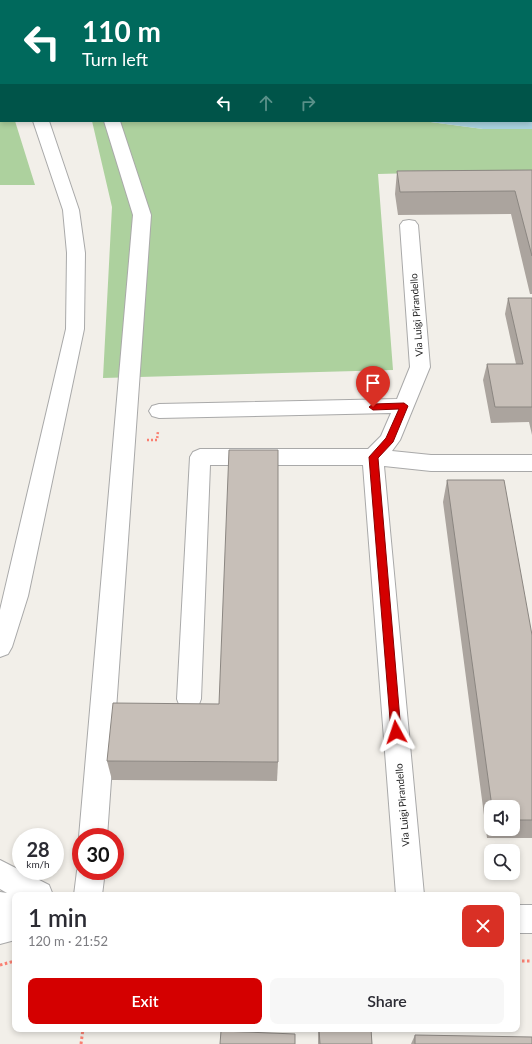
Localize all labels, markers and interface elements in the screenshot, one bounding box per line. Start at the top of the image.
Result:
text: 110 m [82,14,161,48]
icon: left [16,16,68,68]
text: Turn left [82,48,148,70]
icon: left [213,92,235,114]
icon: ahead [255,92,277,114]
icon: right [297,92,319,114]
street label: Via Luigi Pirandello [407,273,425,357]
pin [356,366,390,407]
icon: arrive [362,372,384,394]
position arrow [375,711,417,753]
street label: Via Luigi Pirandello [392,763,412,847]
map controls [484,800,520,880]
button: sound [484,800,520,836]
speed limit sign: 30 [72,828,124,880]
text: 28 [26,837,50,861]
button: search [484,844,520,880]
text: km/h [26,858,50,870]
text: 1 min [28,903,87,932]
button: close [462,905,504,947]
text: 120 m · 21:52 [28,933,108,949]
button: Exit [28,978,262,1024]
button: Share [270,978,504,1024]

